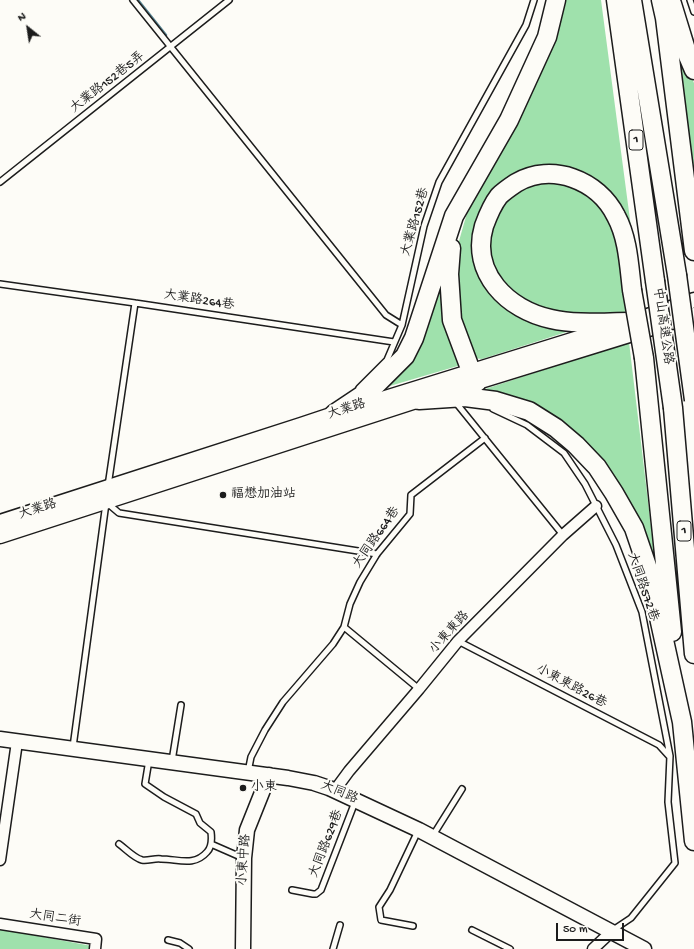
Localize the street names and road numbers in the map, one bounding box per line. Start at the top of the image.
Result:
street label: 大業路152巷5弄 [68,49,148,117]
road number: 1 [629,130,643,150]
street label: 大業路152巷 [399,186,433,258]
street label: 中山高速公路 [649,286,675,366]
street label: 大業路264巷 [163,288,235,314]
street label: 大業路 [326,397,368,423]
street label: 大業路 [17,497,59,523]
street label: 大同路664巷 [350,504,404,572]
road number: 1 [677,521,691,541]
street label: 大同路572巷 [623,550,661,624]
street label: 小東東路 [427,608,473,658]
street label: 小東東路26巷 [533,662,609,712]
street label: 大同路 [318,778,360,808]
street label: 大同路629巷 [307,808,347,880]
street label: 小東中路 [235,834,255,886]
street label: 大同二街 [28,907,82,931]

